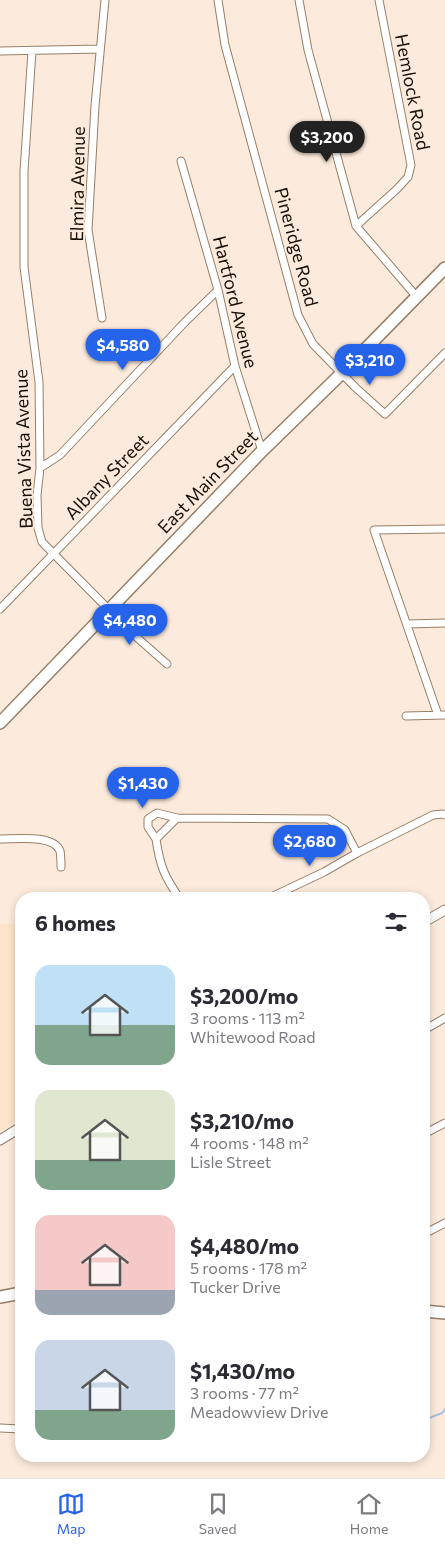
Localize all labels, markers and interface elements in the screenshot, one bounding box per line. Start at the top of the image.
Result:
street label: Hemlock Road [391,32,435,152]
pin: $3,200 [286,120,368,163]
street label: Elmira Avenue [65,126,89,242]
text: $3,200 [301,127,353,146]
street label: Pineridge Road [270,185,323,309]
street label: Hartford Avenue [209,233,263,370]
pin: $4,580 [82,328,164,371]
text: $4,580 [97,335,149,354]
pin: $3,210 [329,344,411,386]
text: $3,210 [345,350,395,369]
street label: Buena Vista Avenue [9,369,37,529]
street label: East Main Street [153,425,262,537]
street label: Albany Street [60,429,153,524]
pin: $4,480 [89,604,171,646]
text: $4,480 [103,610,157,629]
pin: $1,430 [102,766,184,809]
text: $1,430 [118,773,168,792]
pin: $2,680 [269,824,351,867]
text: $2,680 [284,831,336,850]
icon: filters [382,908,410,936]
text: 6 homes [35,910,116,935]
text: $3,200/mo [190,983,298,1008]
icon: home [75,985,135,1045]
text: 3 rooms · 113 m² [190,1008,305,1027]
text: Whitewood Road [190,1027,316,1046]
text: $3,210/mo [190,1108,294,1133]
icon: home [75,1110,135,1170]
text: 4 rooms · 148 m² [190,1133,309,1152]
text: Lisle Street [190,1152,271,1171]
text: $4,480/mo [190,1233,299,1258]
icon: home [75,1235,135,1295]
text: 5 rooms · 178 m² [190,1258,307,1277]
text: Tucker Drive [190,1277,281,1296]
text: $1,430/mo [190,1358,295,1383]
icon: home [75,1360,135,1420]
text: 3 rooms · 77 m² [190,1383,299,1402]
text: Meadowview Drive [190,1402,329,1421]
tab: Map [57,1490,86,1537]
tab: Saved [199,1490,237,1537]
tab: Home [350,1490,388,1537]

